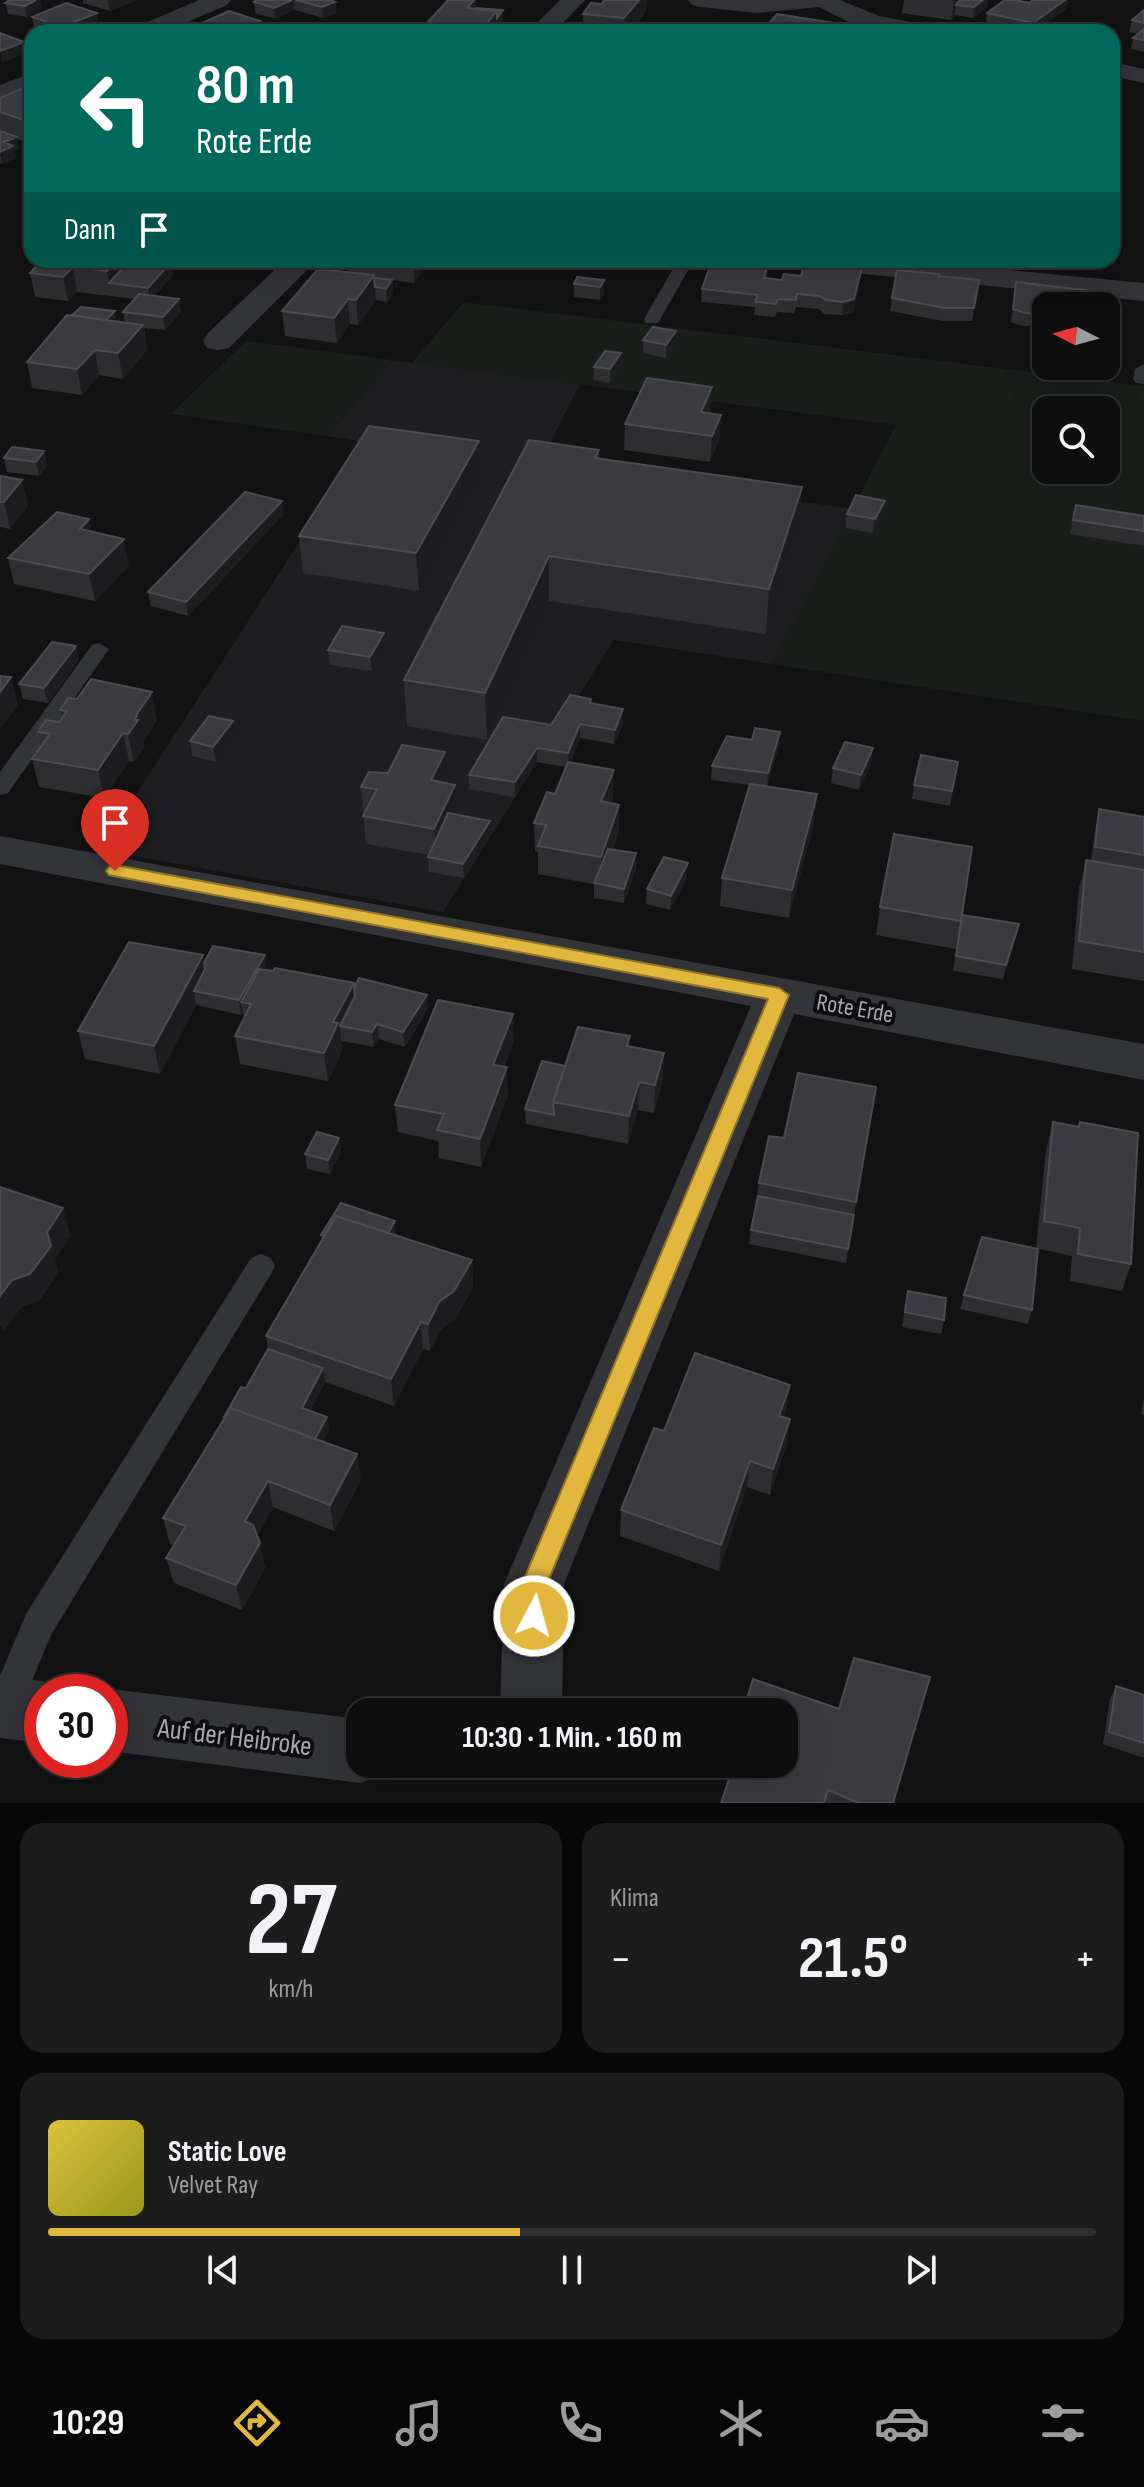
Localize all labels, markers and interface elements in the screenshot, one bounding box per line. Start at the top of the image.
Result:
text: 80 m [196,53,295,120]
icon: left [64,56,168,160]
text: Rote Erde [196,121,312,164]
icon: arrive [132,208,176,252]
text: Dann [64,212,116,248]
north arrow [1032,292,1120,380]
map controls [1032,292,1120,484]
button: search [1032,396,1120,484]
pin [81,789,149,871]
icon: arrive [93,801,137,845]
street label: Rote Erde [814,987,896,1029]
position arrow [492,1574,576,1658]
speed limit sign: 30 [24,1674,128,1778]
street label: Auf der Heibroke [155,1712,314,1763]
text: 10:30 · 1 Min. · 160 m [462,1720,682,1756]
text: 27 [246,1859,336,1984]
text: Klima [610,1883,659,1914]
text: 21.5° [798,1923,908,1995]
text: − [610,1933,632,1986]
text: + [1074,1933,1096,1986]
text: km/h [269,1974,313,2005]
text: Static Love [168,2134,287,2170]
text: Velvet Ray [168,2170,258,2201]
icon: previous [201,2248,245,2292]
icon: pause [550,2248,594,2292]
icon: next [899,2248,943,2292]
icon: directions [229,2395,285,2451]
icon: music [391,2395,447,2451]
icon: phone [552,2395,608,2451]
icon: climate [713,2395,769,2451]
icon: car [874,2395,930,2451]
icon: filters [1035,2395,1091,2451]
text: 10:29 [53,2402,124,2445]

